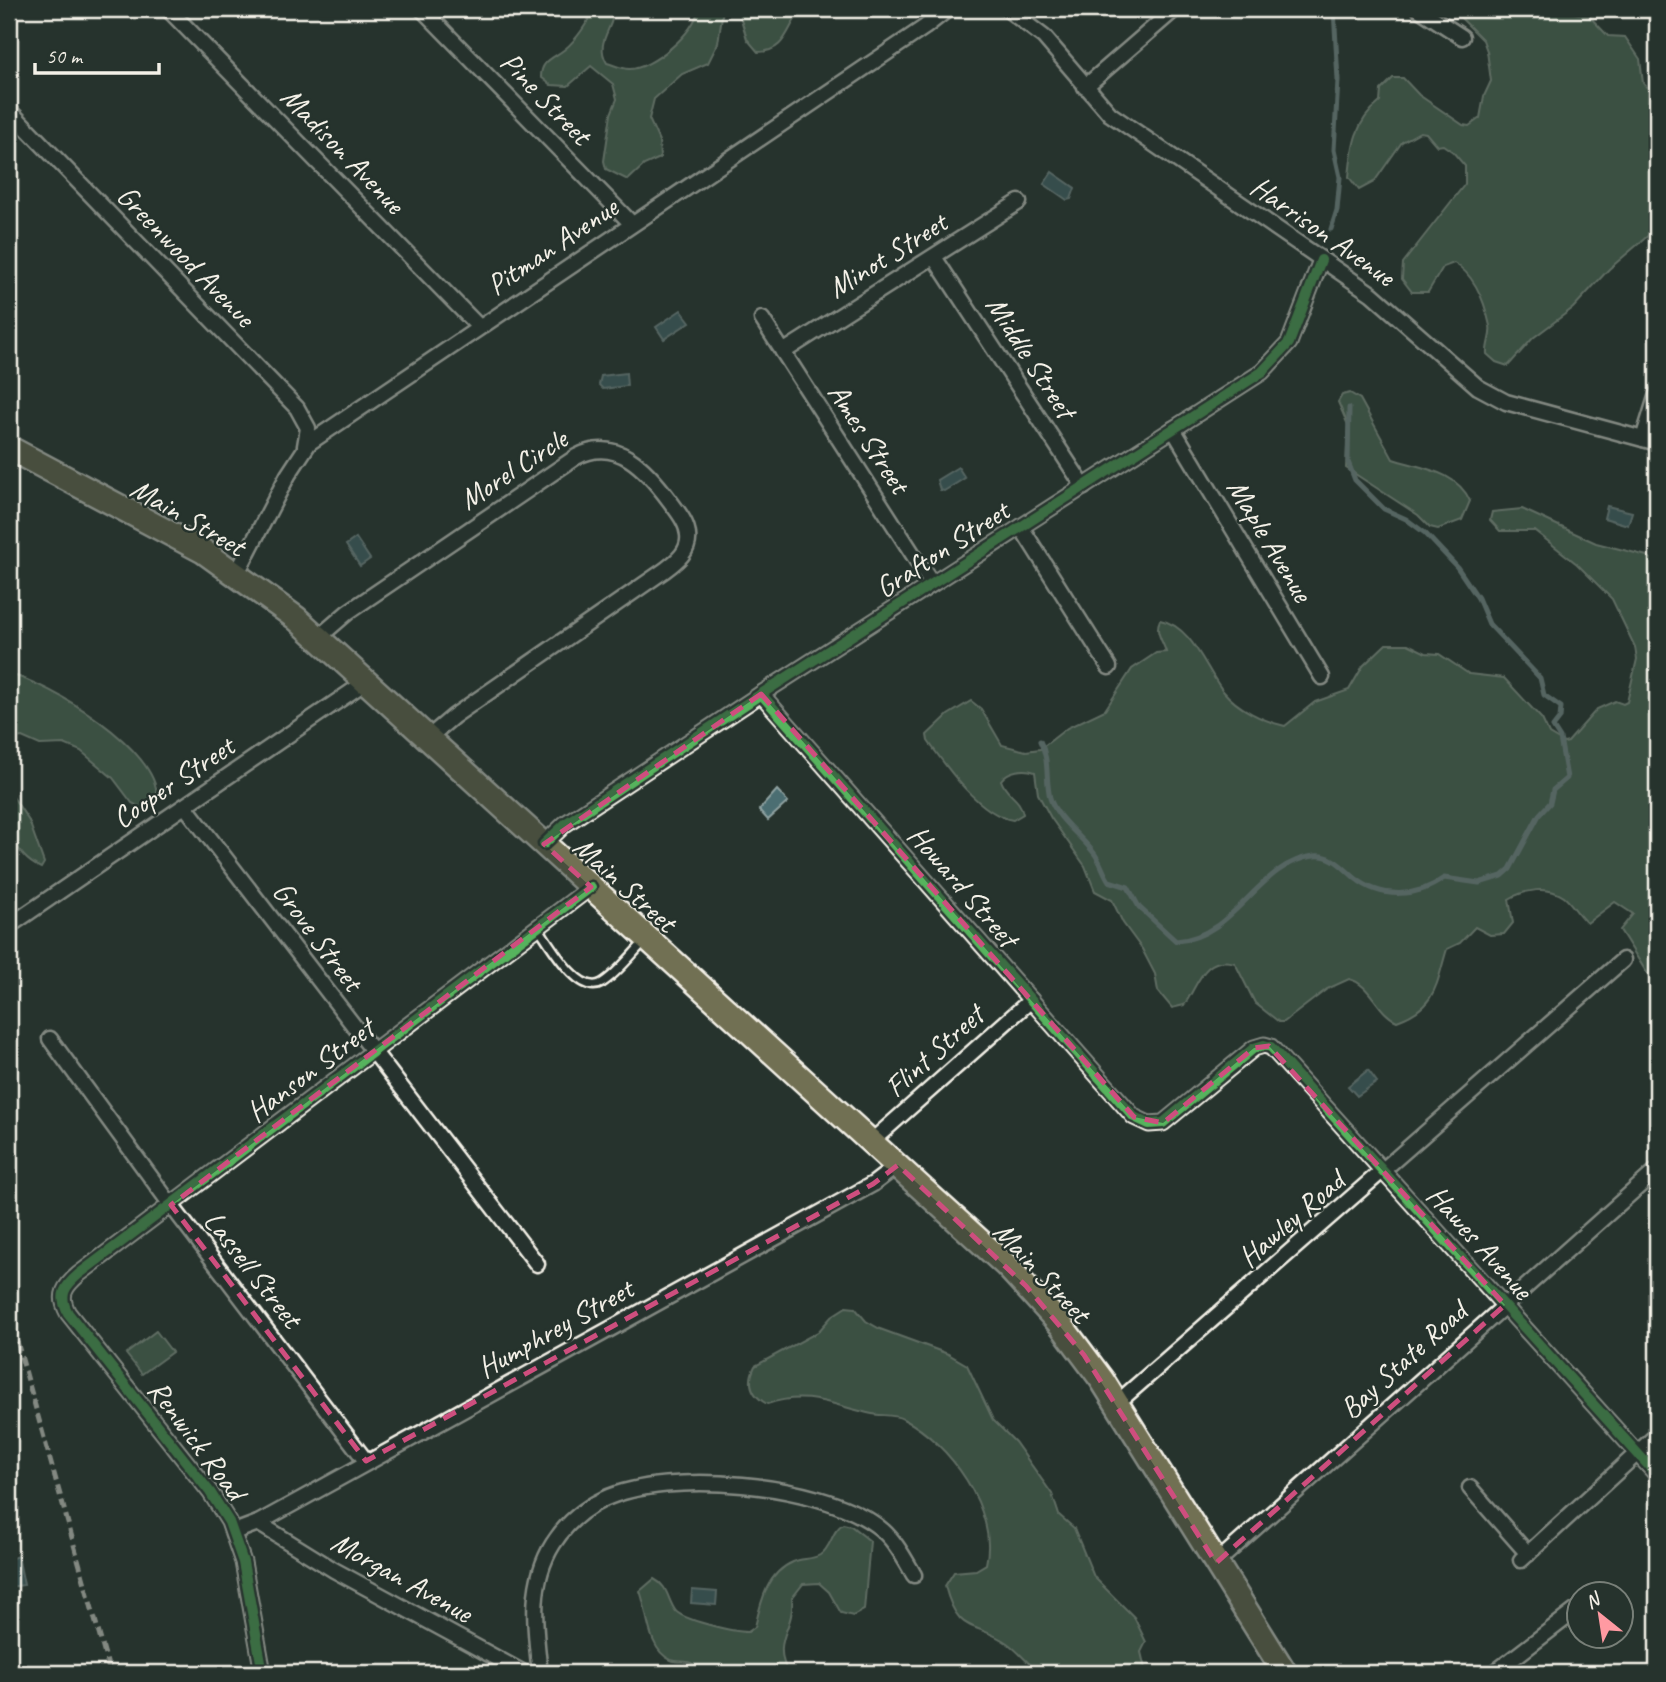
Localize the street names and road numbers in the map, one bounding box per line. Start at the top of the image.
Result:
street label: Pine Street [492,43,602,155]
street label: Madison Avenue [273,78,415,223]
street label: Harrison Avenue [1243,167,1404,296]
street label: Greenwood Avenue [109,177,265,337]
street label: Pitman Avenue [479,187,627,304]
street label: Minot Street [820,202,956,306]
street label: Middle Street [977,289,1087,429]
street label: Ames Street [819,376,920,503]
street label: Morel Circle [452,419,576,518]
street label: Main Street [124,469,255,566]
street label: Maple Avenue [1218,472,1323,610]
street label: Grafton Street [868,490,1019,606]
street label: Cooper Street [105,726,244,837]
street label: Howard Street [899,817,1029,958]
street label: Main Street [566,828,687,942]
street label: Grove Street [264,874,373,1001]
street label: Flint Street [877,994,994,1105]
street label: Hanson Street [238,1007,385,1130]
street label: Hawley Road [1230,1160,1355,1276]
street label: Hawes Avenue [1419,1177,1543,1309]
street label: Lassell Street [195,1203,312,1338]
street label: Main Street [985,1213,1101,1333]
street label: Humphrey Street [470,1268,642,1386]
street label: Bay State Road [1332,1290,1478,1427]
street label: Renwick Road [139,1372,257,1511]
street label: Morgan Avenue [325,1523,481,1632]

